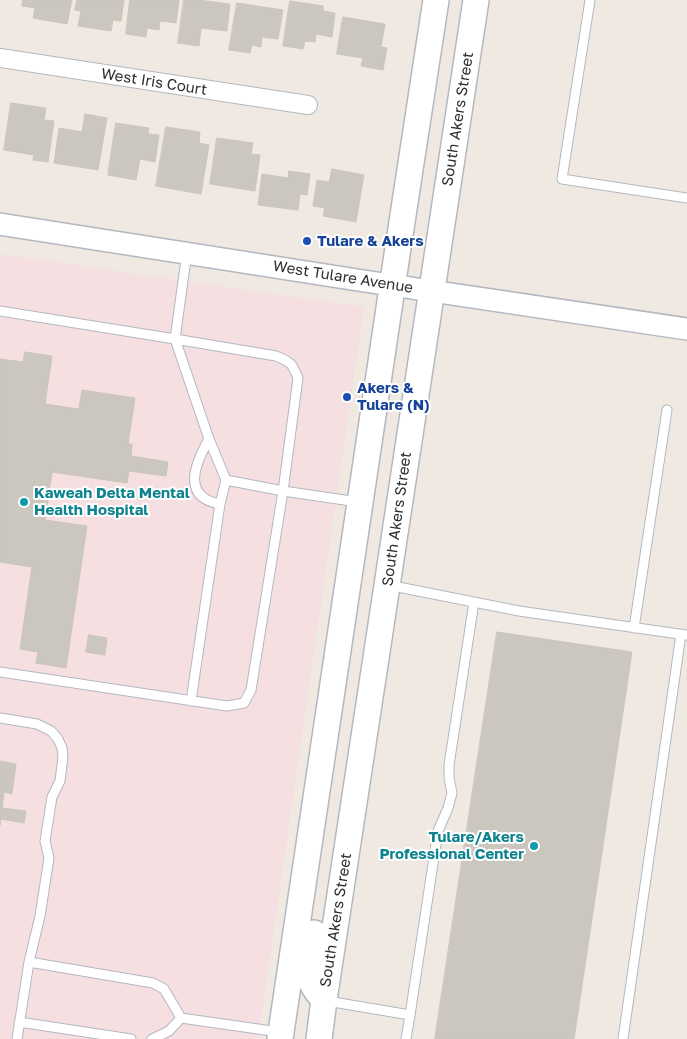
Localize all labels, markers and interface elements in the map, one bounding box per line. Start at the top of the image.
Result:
street label: South Akers Street [439,51,477,187]
street label: West Iris Court [100,65,208,99]
place label: Tulare & Akers [317,232,424,250]
marker: Tulare & Akers [301,235,313,247]
street label: West Tulare Avenue [272,257,414,297]
place label: Akers & Tulare (N) [357,379,430,414]
marker: Akers & Tulare (N) [341,391,353,403]
street label: South Akers Street [379,451,415,587]
place label: Kaweah Delta Mental Health Hospital [34,484,190,519]
marker: Kaweah Delta Mental Health Hospital [18,496,30,508]
place label: Tulare/Akers Professional Center [379,828,524,863]
marker: Tulare/Akers Professional Center [528,840,540,852]
street label: South Akers Street [317,852,355,988]

